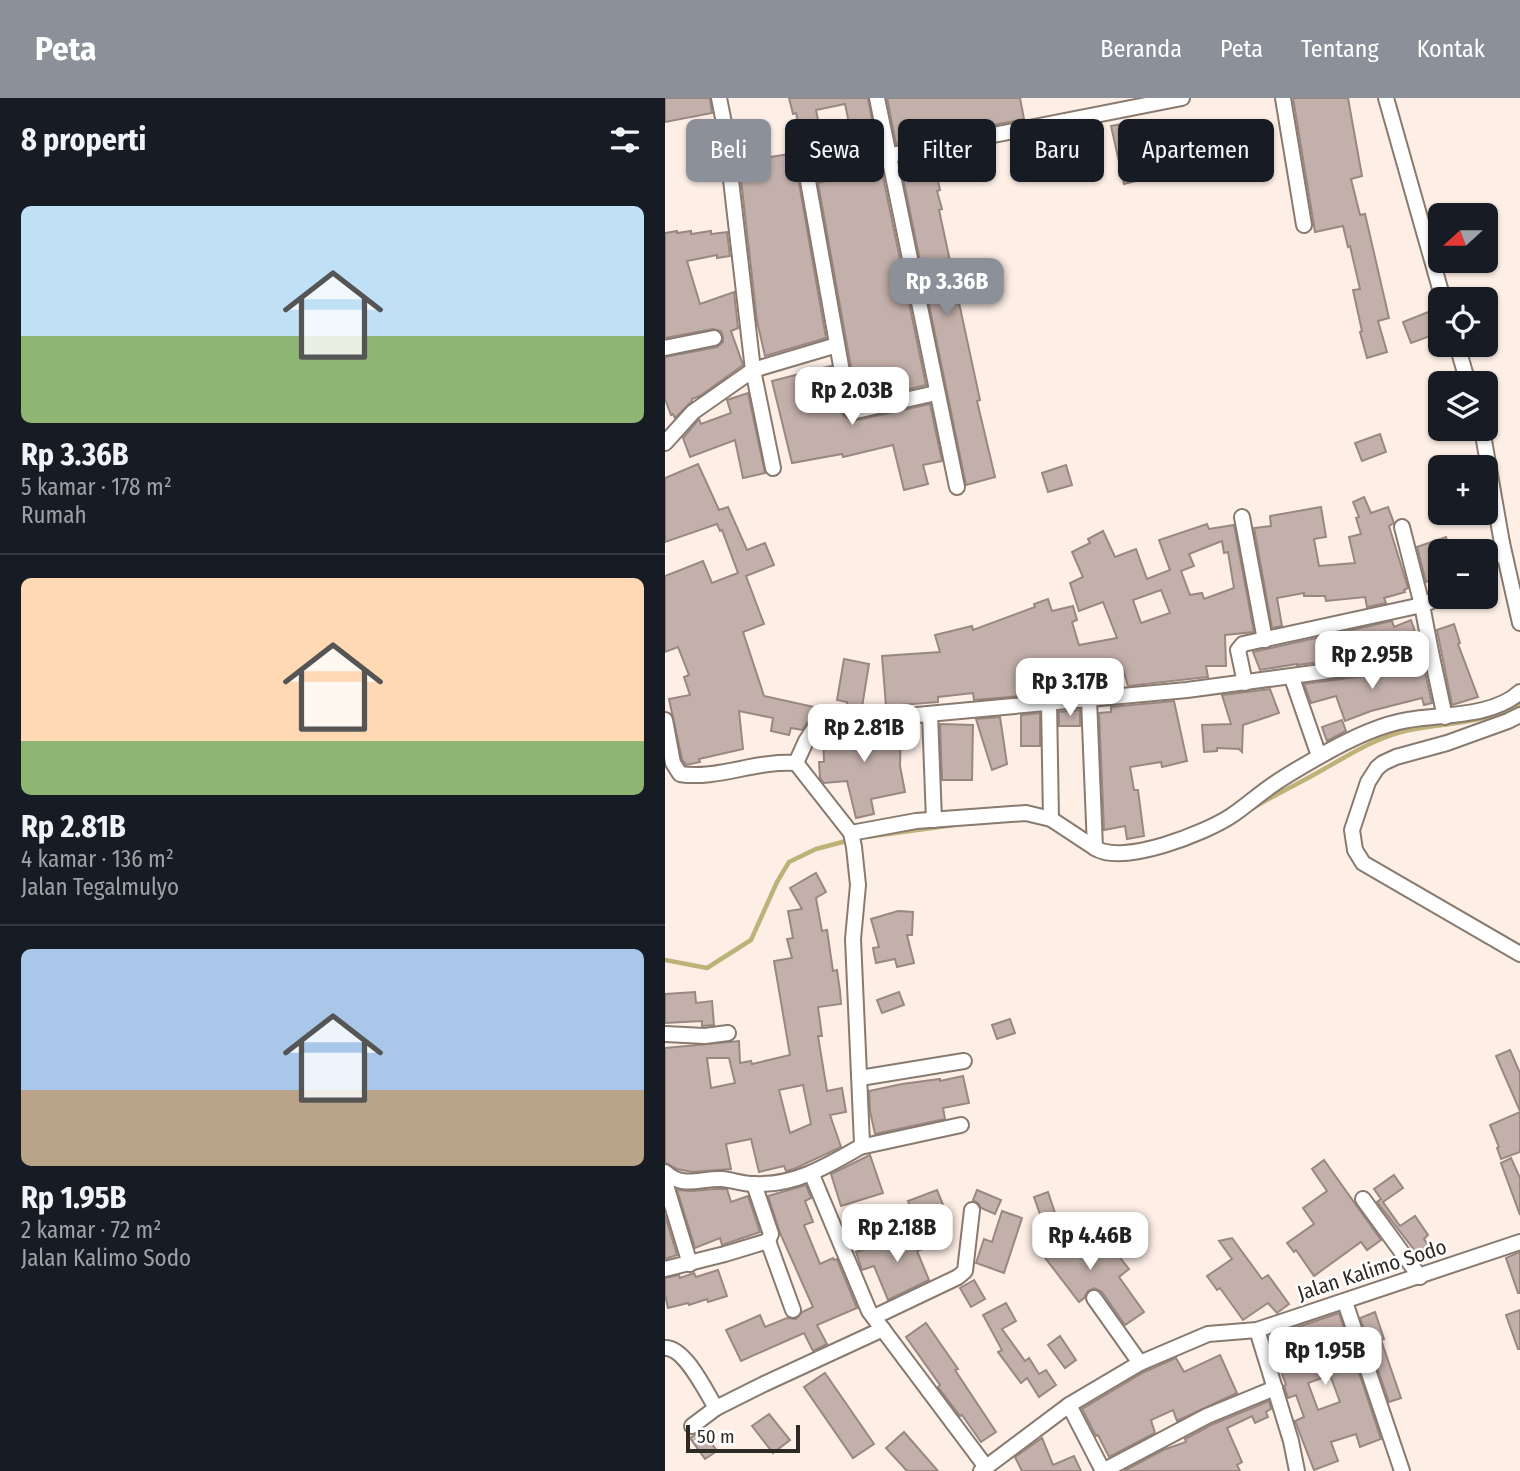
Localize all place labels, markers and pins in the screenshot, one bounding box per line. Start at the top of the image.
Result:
pin: Rp 3.36B [875,258,1019,318]
pin: Rp 2.03B [780,368,924,427]
pin: Rp 2.95B [1300,632,1444,691]
pin: Rp 3.17B [998,658,1142,718]
pin: Rp 2.81B [792,704,936,764]
pin: Rp 2.18B [825,1204,969,1264]
pin: Rp 4.46B [1018,1212,1162,1272]
pin: Rp 1.95B [1253,1328,1397,1387]

